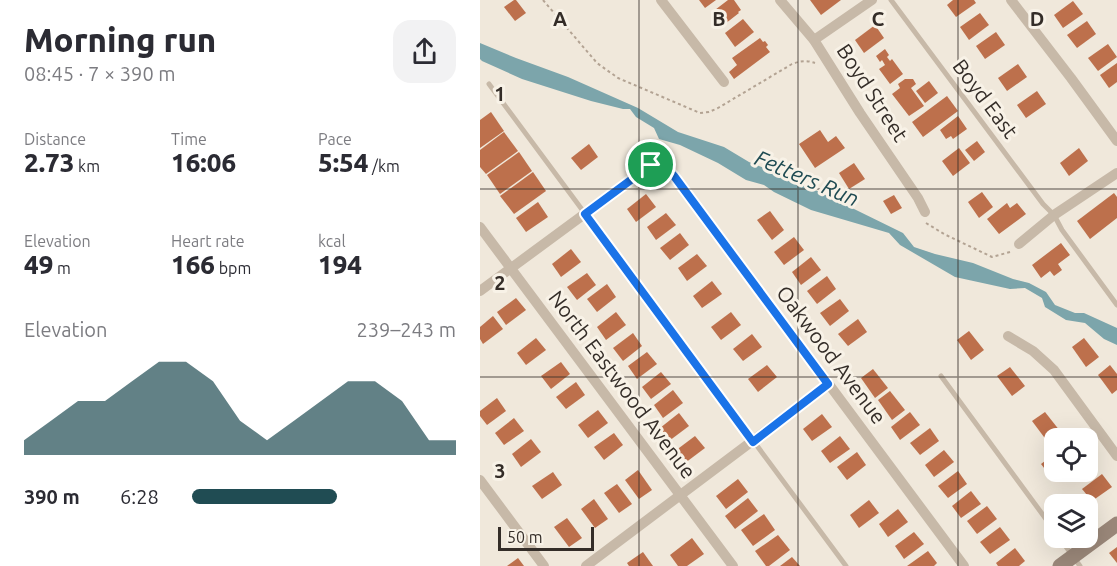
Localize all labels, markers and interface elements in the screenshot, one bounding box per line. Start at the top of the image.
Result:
text: A [553,7,567,30]
text: B [712,7,726,30]
text: C [872,7,885,30]
text: D [1030,7,1044,30]
button: share [393,20,456,83]
text: Morning run [24,21,216,58]
street label: Boyd Street [832,39,913,146]
street label: Boyd East [948,54,1023,143]
text: 08:45 · 7 × 390 m [24,62,176,85]
text: 1 [494,82,506,105]
text: Distance [24,130,86,148]
text: Time [171,130,207,148]
text: Pace [318,130,352,148]
pin [625,139,676,190]
water label: Fetters Run [751,144,863,211]
text: 2.73 [24,148,74,177]
text: 16:06 [171,148,236,177]
text: 5:54 [318,148,368,177]
icon: arrive [634,148,667,181]
text: km [74,157,100,175]
text: /km [368,157,400,175]
text: Elevation [24,232,91,250]
text: Heart rate [171,232,245,250]
text: kcal [318,232,346,250]
text: 49 [24,250,53,279]
text: 166 [171,250,215,279]
text: 194 [318,250,362,279]
text: m [53,259,71,277]
text: bpm [215,259,251,277]
text: 2 [494,271,506,294]
street label: Oakwood Avenue [772,281,891,428]
street label: North Eastwood Avenue [544,286,701,483]
text: Elevation [24,318,107,341]
text: 239–243 m [357,318,456,341]
map controls [1044,428,1098,548]
button: locate [1044,428,1098,482]
text: 3 [494,459,506,482]
text: 390 m [24,485,80,508]
text: 6:28 [120,485,159,508]
button: layers [1044,494,1098,548]
scale bar [498,524,594,552]
text: 50 m [507,528,543,546]

